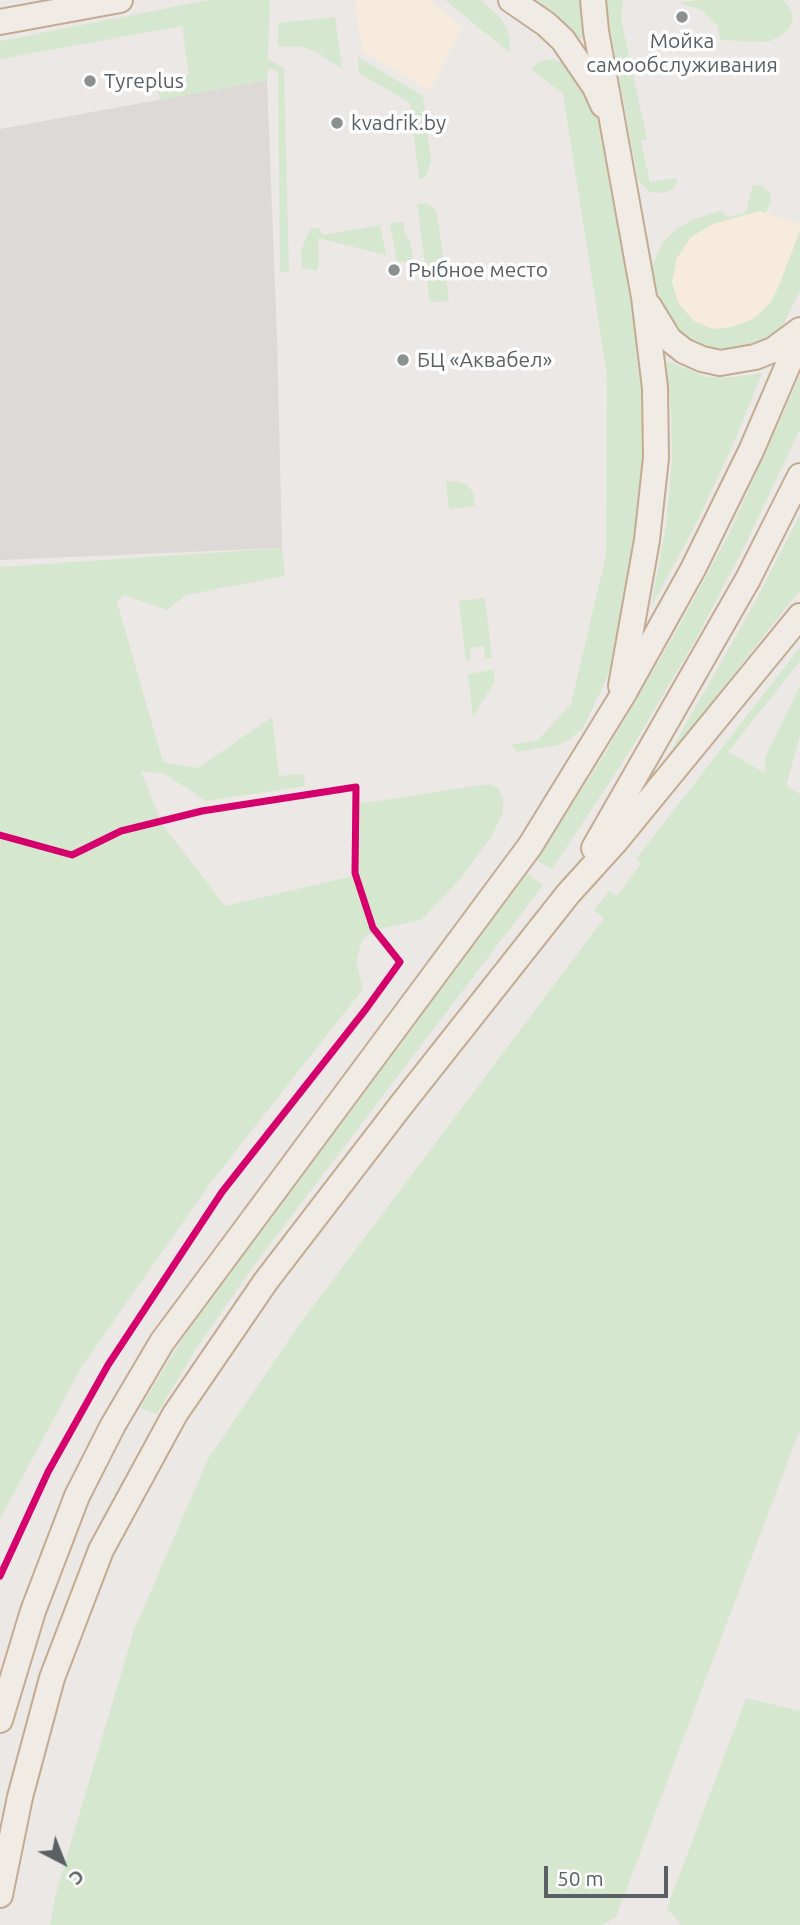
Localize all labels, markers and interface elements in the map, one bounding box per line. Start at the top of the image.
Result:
marker: Мойка самообслуживания [674,9,690,25]
place label: Мойка самообслуживания [586,28,778,78]
place label: Tyreplus [104,68,184,94]
marker: Tyreplus [82,73,98,89]
place label: kvadrik.by [351,110,446,136]
marker: kvadrik.by [329,115,345,131]
place label: Рыбное место [408,257,548,283]
marker: Рыбное место [386,262,402,278]
place label: БЦ «Аквабел» [417,347,552,373]
marker: БЦ «Аквабел» [395,352,411,368]
north arrow [28,1827,98,1897]
scale bar [548,1852,672,1896]
text: С [65,1865,89,1890]
text: 50 m [557,1866,604,1890]

